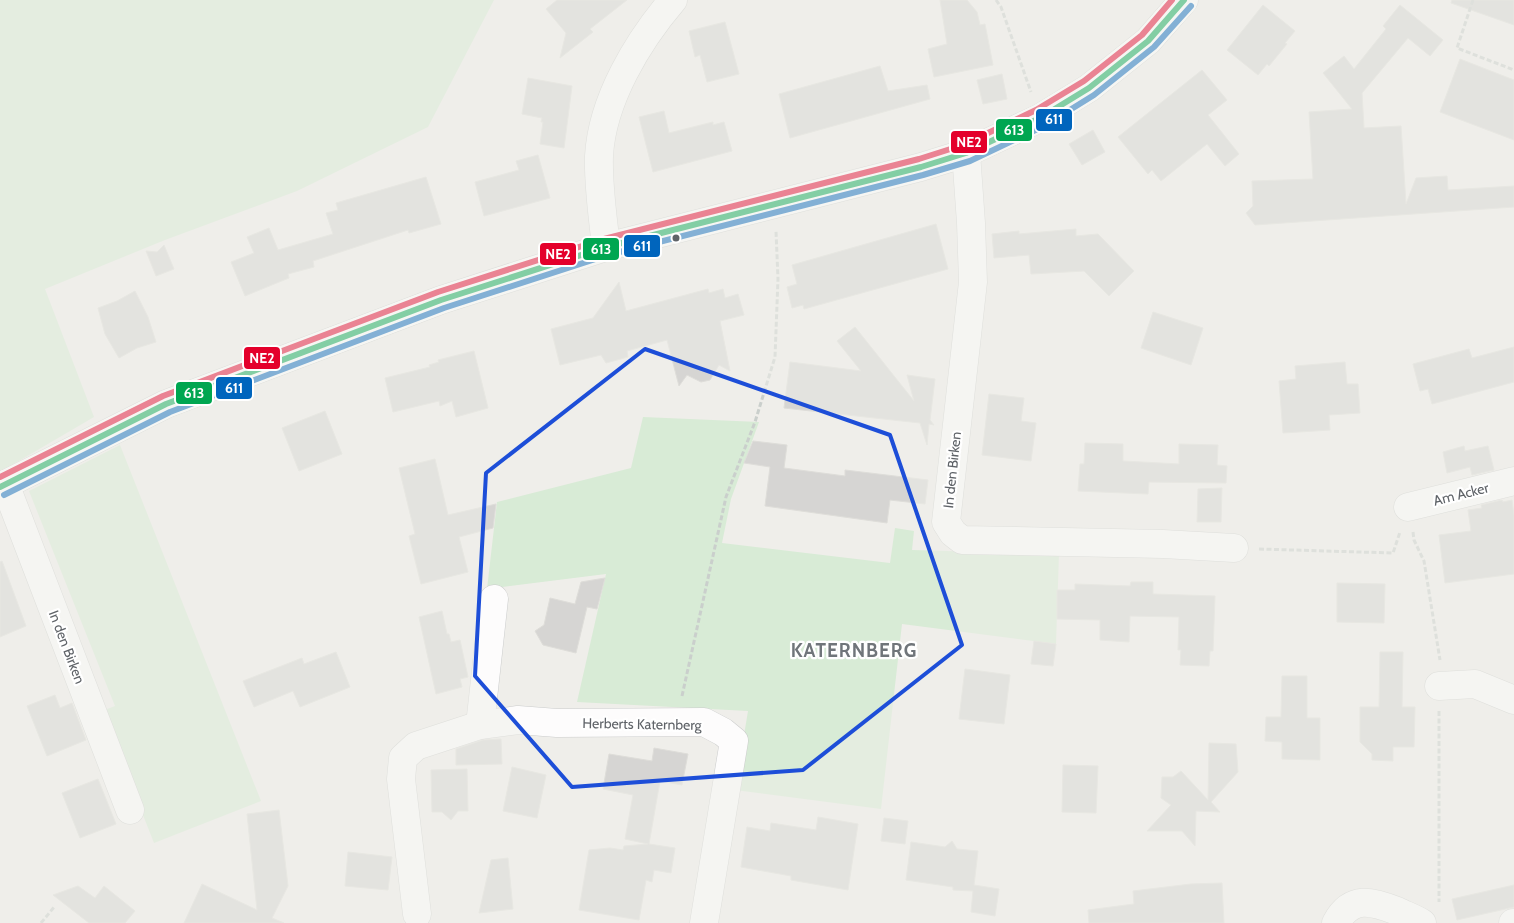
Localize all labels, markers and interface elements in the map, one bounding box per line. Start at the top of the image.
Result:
line badge: 611 [1035,108,1073,132]
text: 611 [1045,110,1063,128]
line badge: 613 [995,118,1033,142]
text: 613 [1004,121,1024,139]
line badge: NE2 [950,130,988,154]
text: NE2 [956,133,982,151]
unlabelled marker [671,233,681,243]
line badge: 611 [623,234,661,258]
line badge: 613 [582,237,620,261]
text: 611 [633,237,651,255]
text: 613 [591,240,611,258]
line badge: NE2 [539,242,577,266]
text: NE2 [545,245,571,263]
line badge: NE2 [243,346,281,370]
text: NE2 [249,349,275,367]
line badge: 611 [215,376,253,400]
text: 611 [225,379,243,397]
line badge: 613 [175,381,213,405]
text: 613 [184,384,204,402]
street label: In den Birken [939,431,965,509]
street label: Am Acker [1431,478,1491,510]
street label: In den Birken [45,608,89,686]
district label: KATERNBERG [791,639,917,662]
street label: Herberts Katernberg [582,714,703,734]

